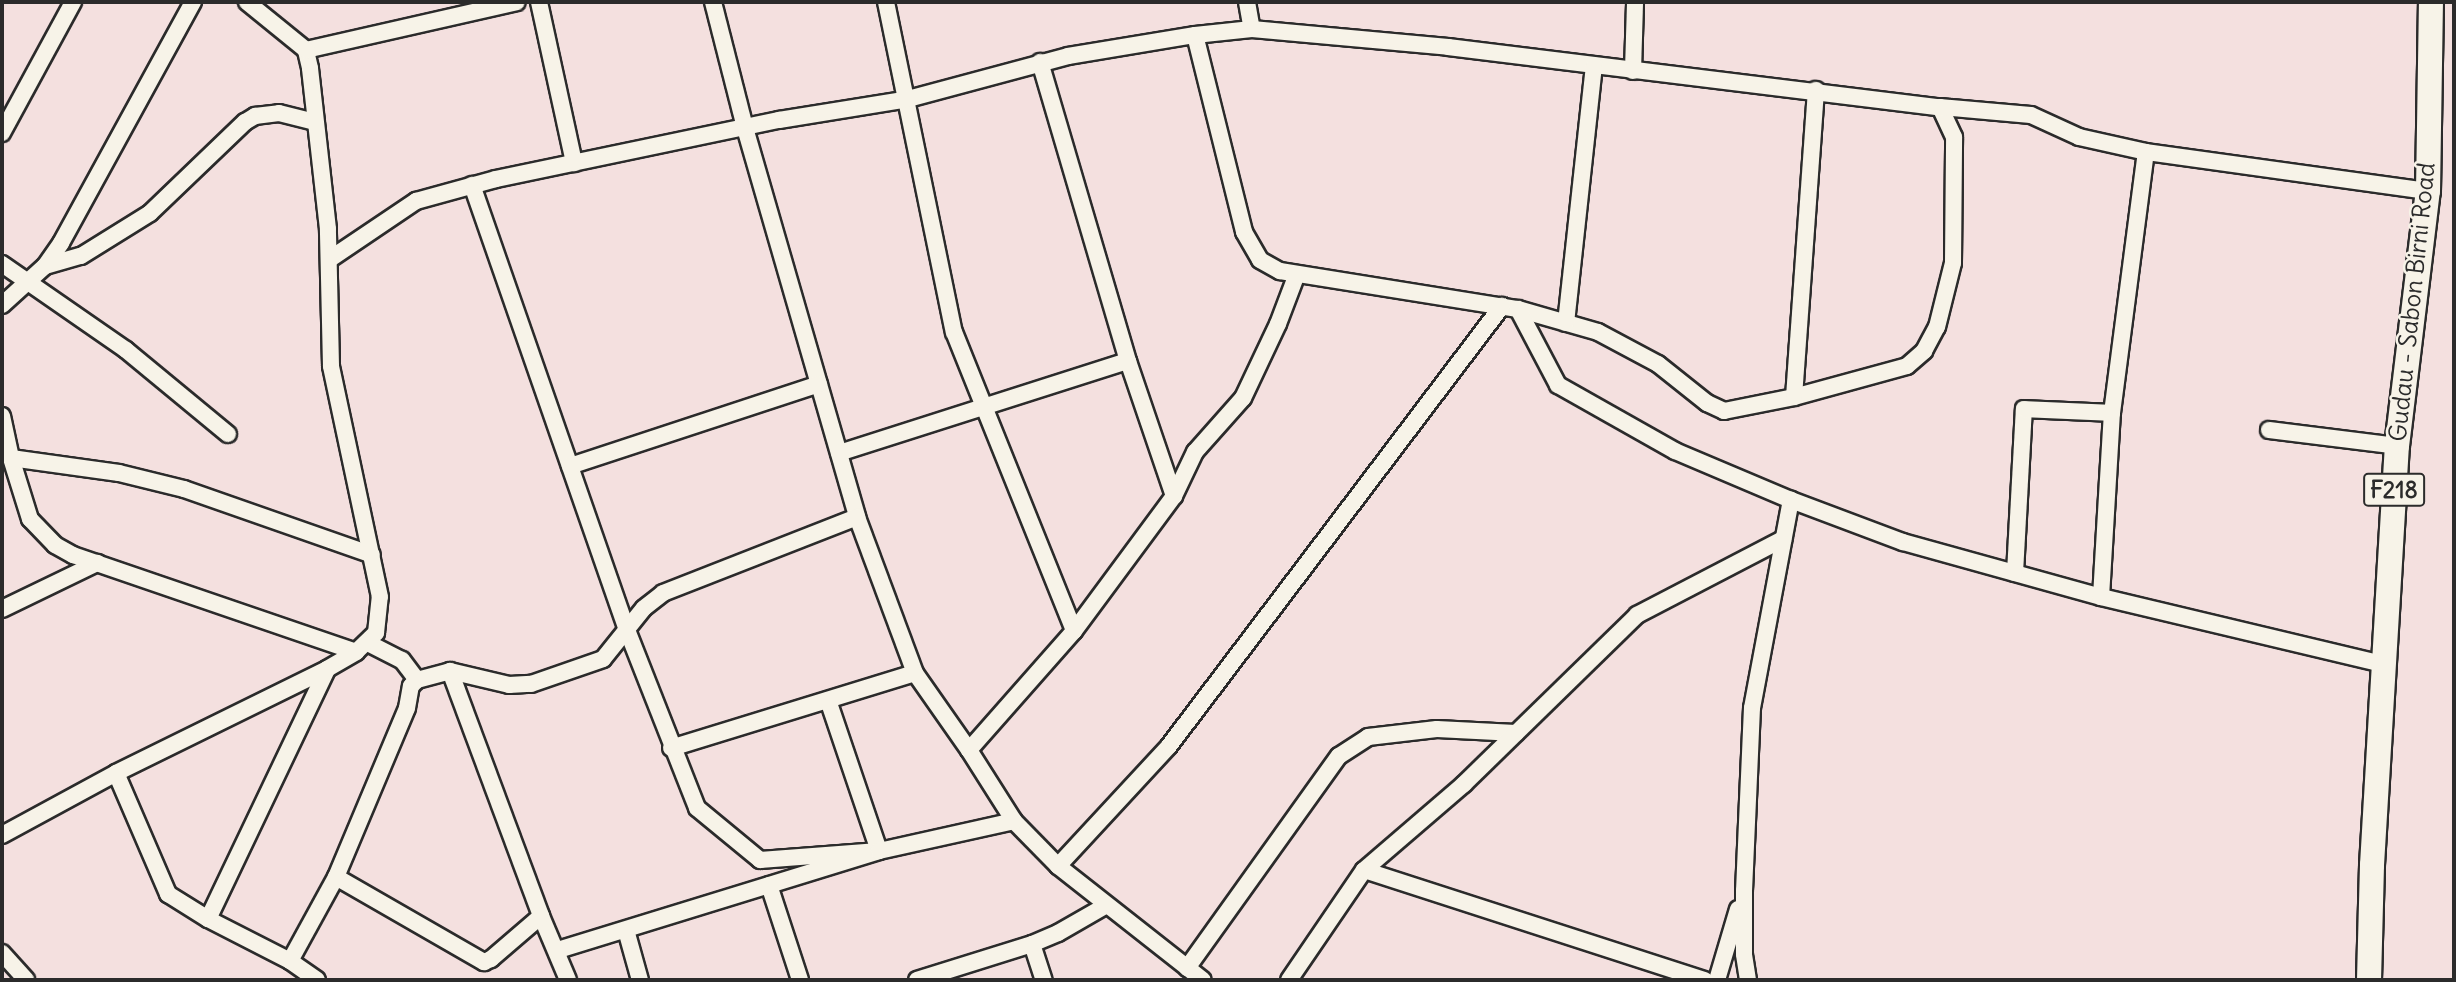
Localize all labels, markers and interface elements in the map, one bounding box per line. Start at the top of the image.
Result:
street label: Gudau - Sabon Birni Road [2383,161,2441,443]
road number: F218 [2362,470,2426,510]

